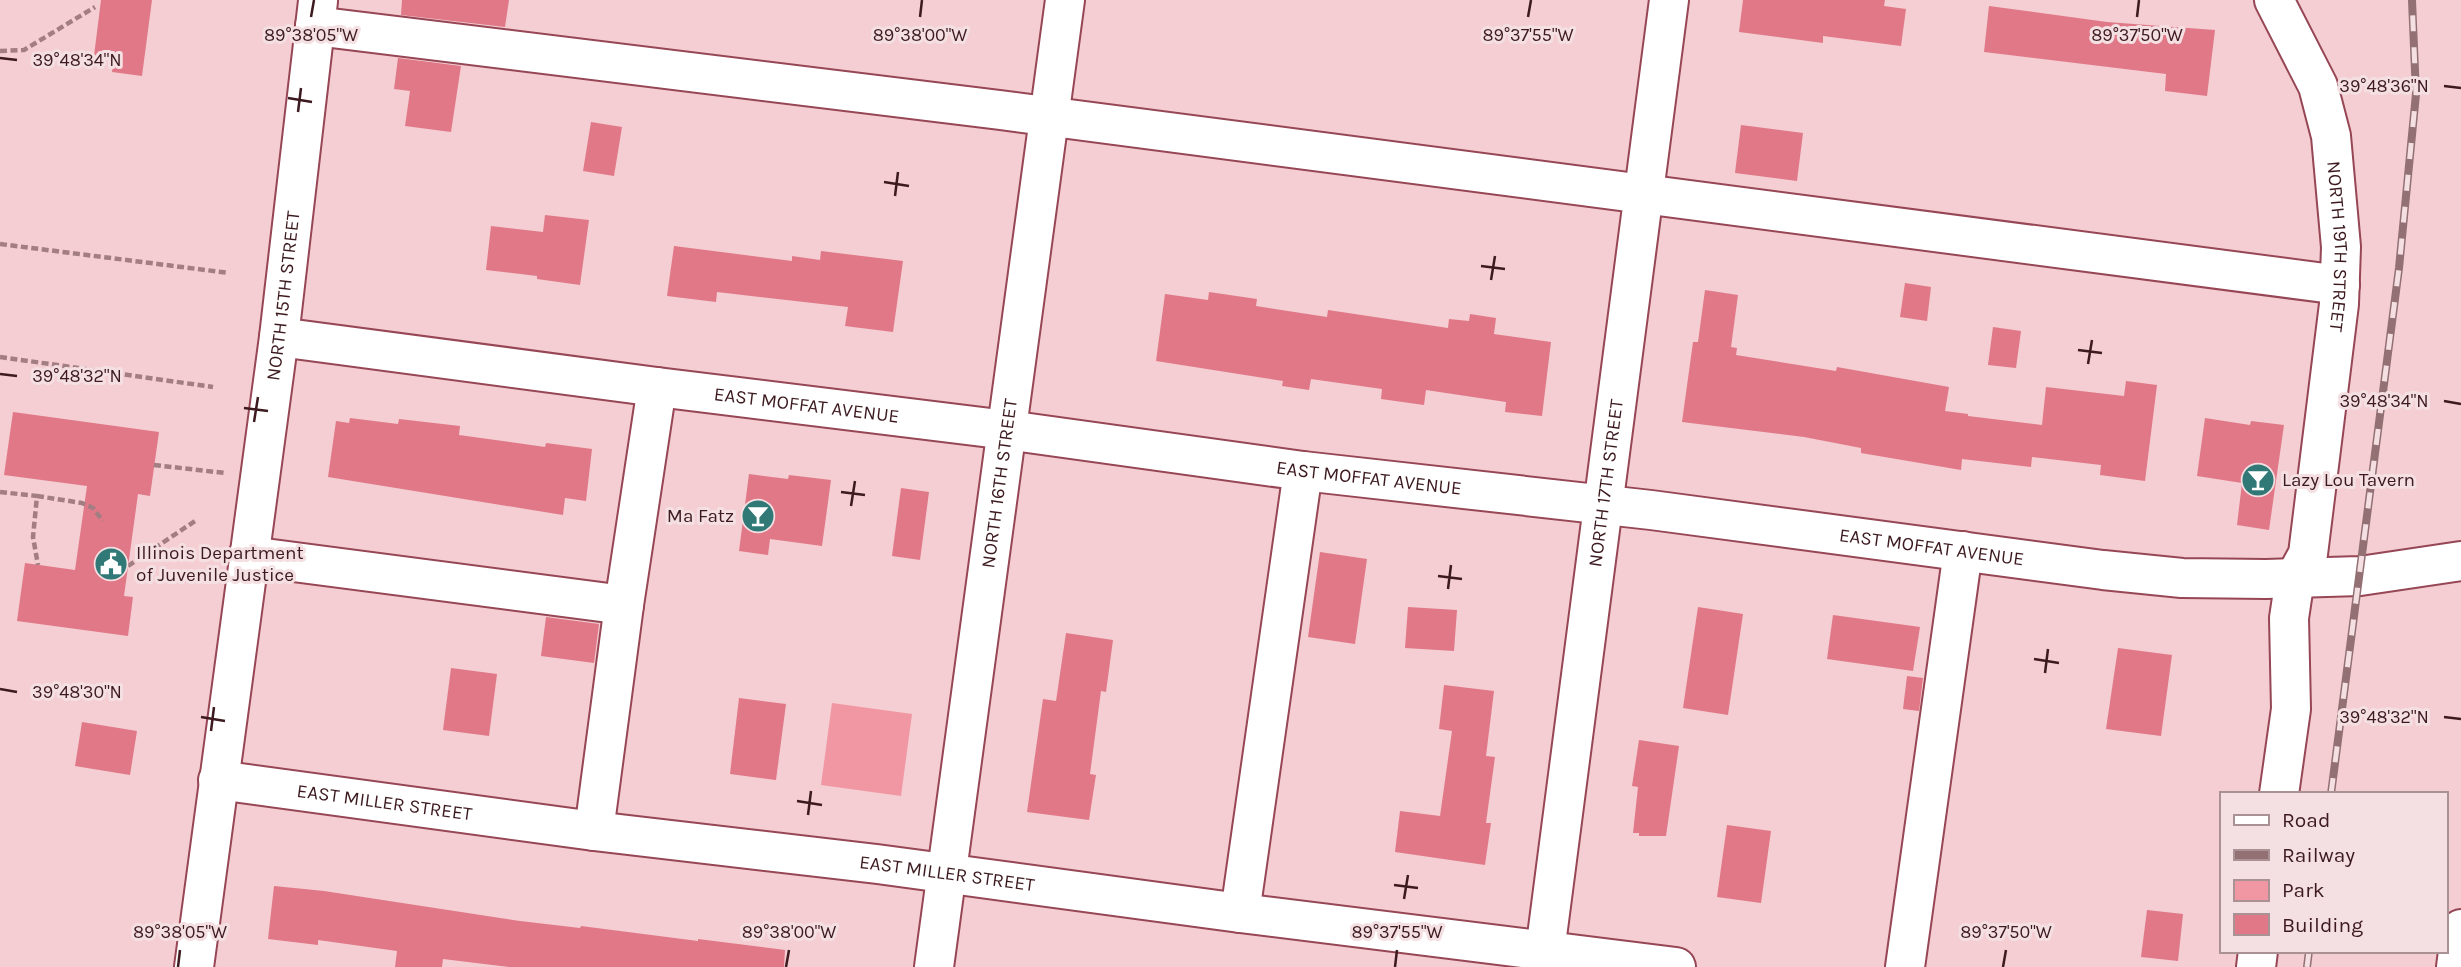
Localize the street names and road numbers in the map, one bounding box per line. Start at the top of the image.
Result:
street label: NORTH 19TH STREET [2322,160,2352,333]
street label: NORTH 15TH STREET [262,209,305,382]
street label: EAST MOFFAT AVENUE [713,383,900,428]
street label: NORTH 16TH STREET [977,397,1022,570]
street label: NORTH 17TH STREET [1584,397,1628,568]
street label: EAST MOFFAT AVENUE [1275,456,1463,500]
street label: EAST MOFFAT AVENUE [1838,524,2025,570]
street label: EAST MILLER STREET [295,780,474,825]
street label: EAST MILLER STREET [858,851,1037,896]

